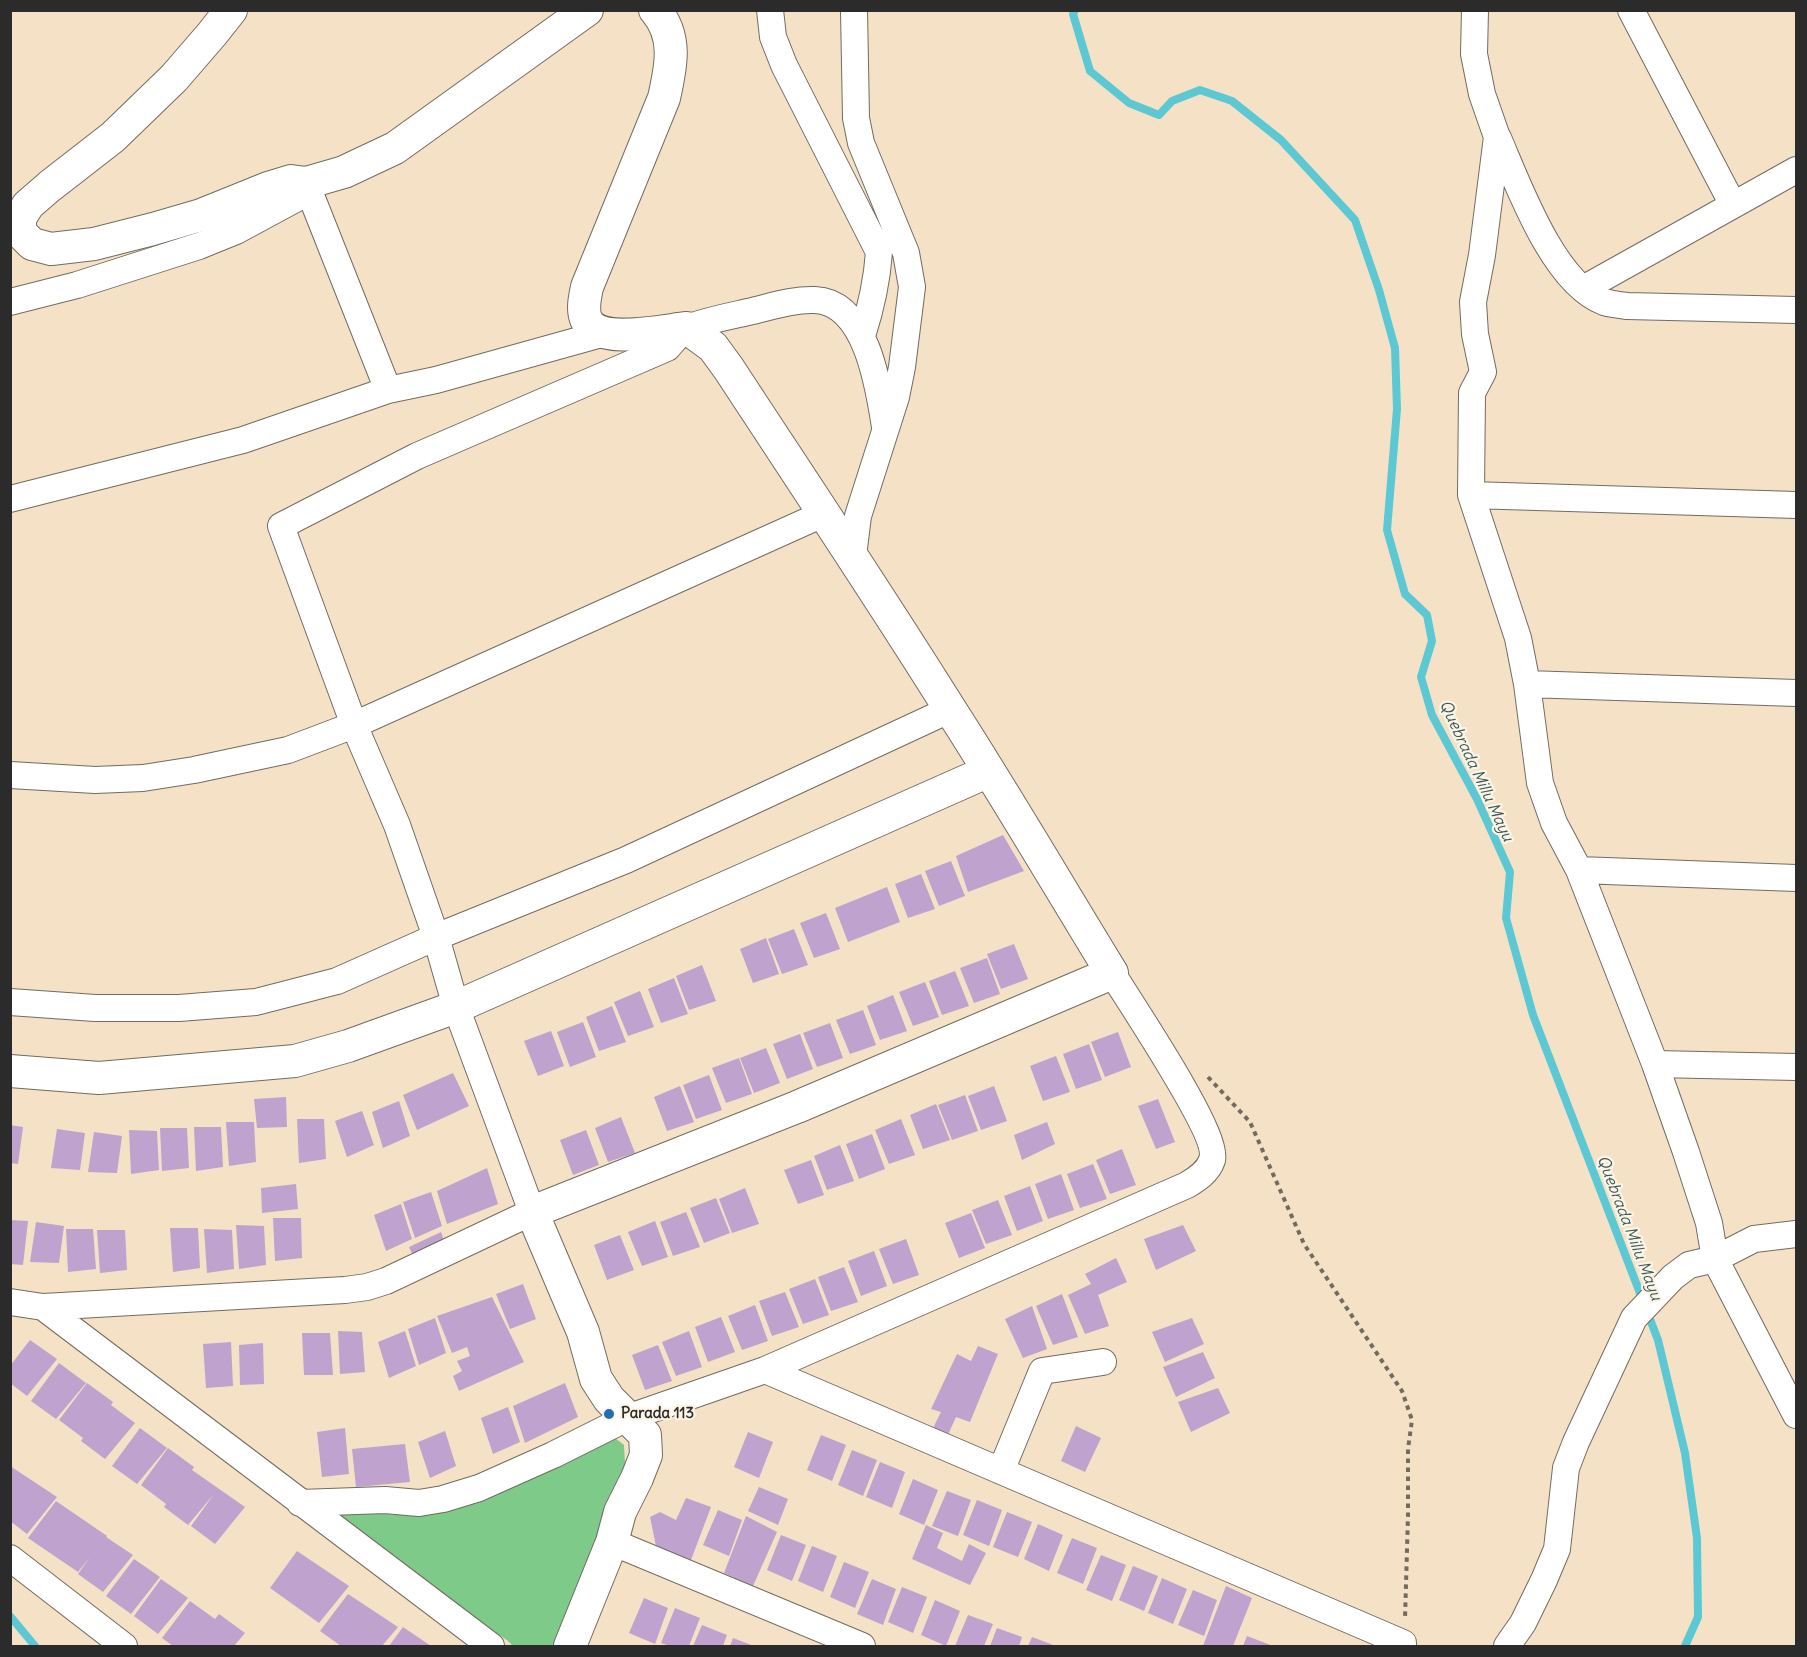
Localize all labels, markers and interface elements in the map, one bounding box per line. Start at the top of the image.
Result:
water label: Quebrada Millu Mayu [1435,697,1517,845]
water label: Quebrada Millu Mayu [1592,1153,1666,1303]
place label: Parada 113 [621,1405,694,1423]
marker: Parada 113 [602,1407,616,1421]

